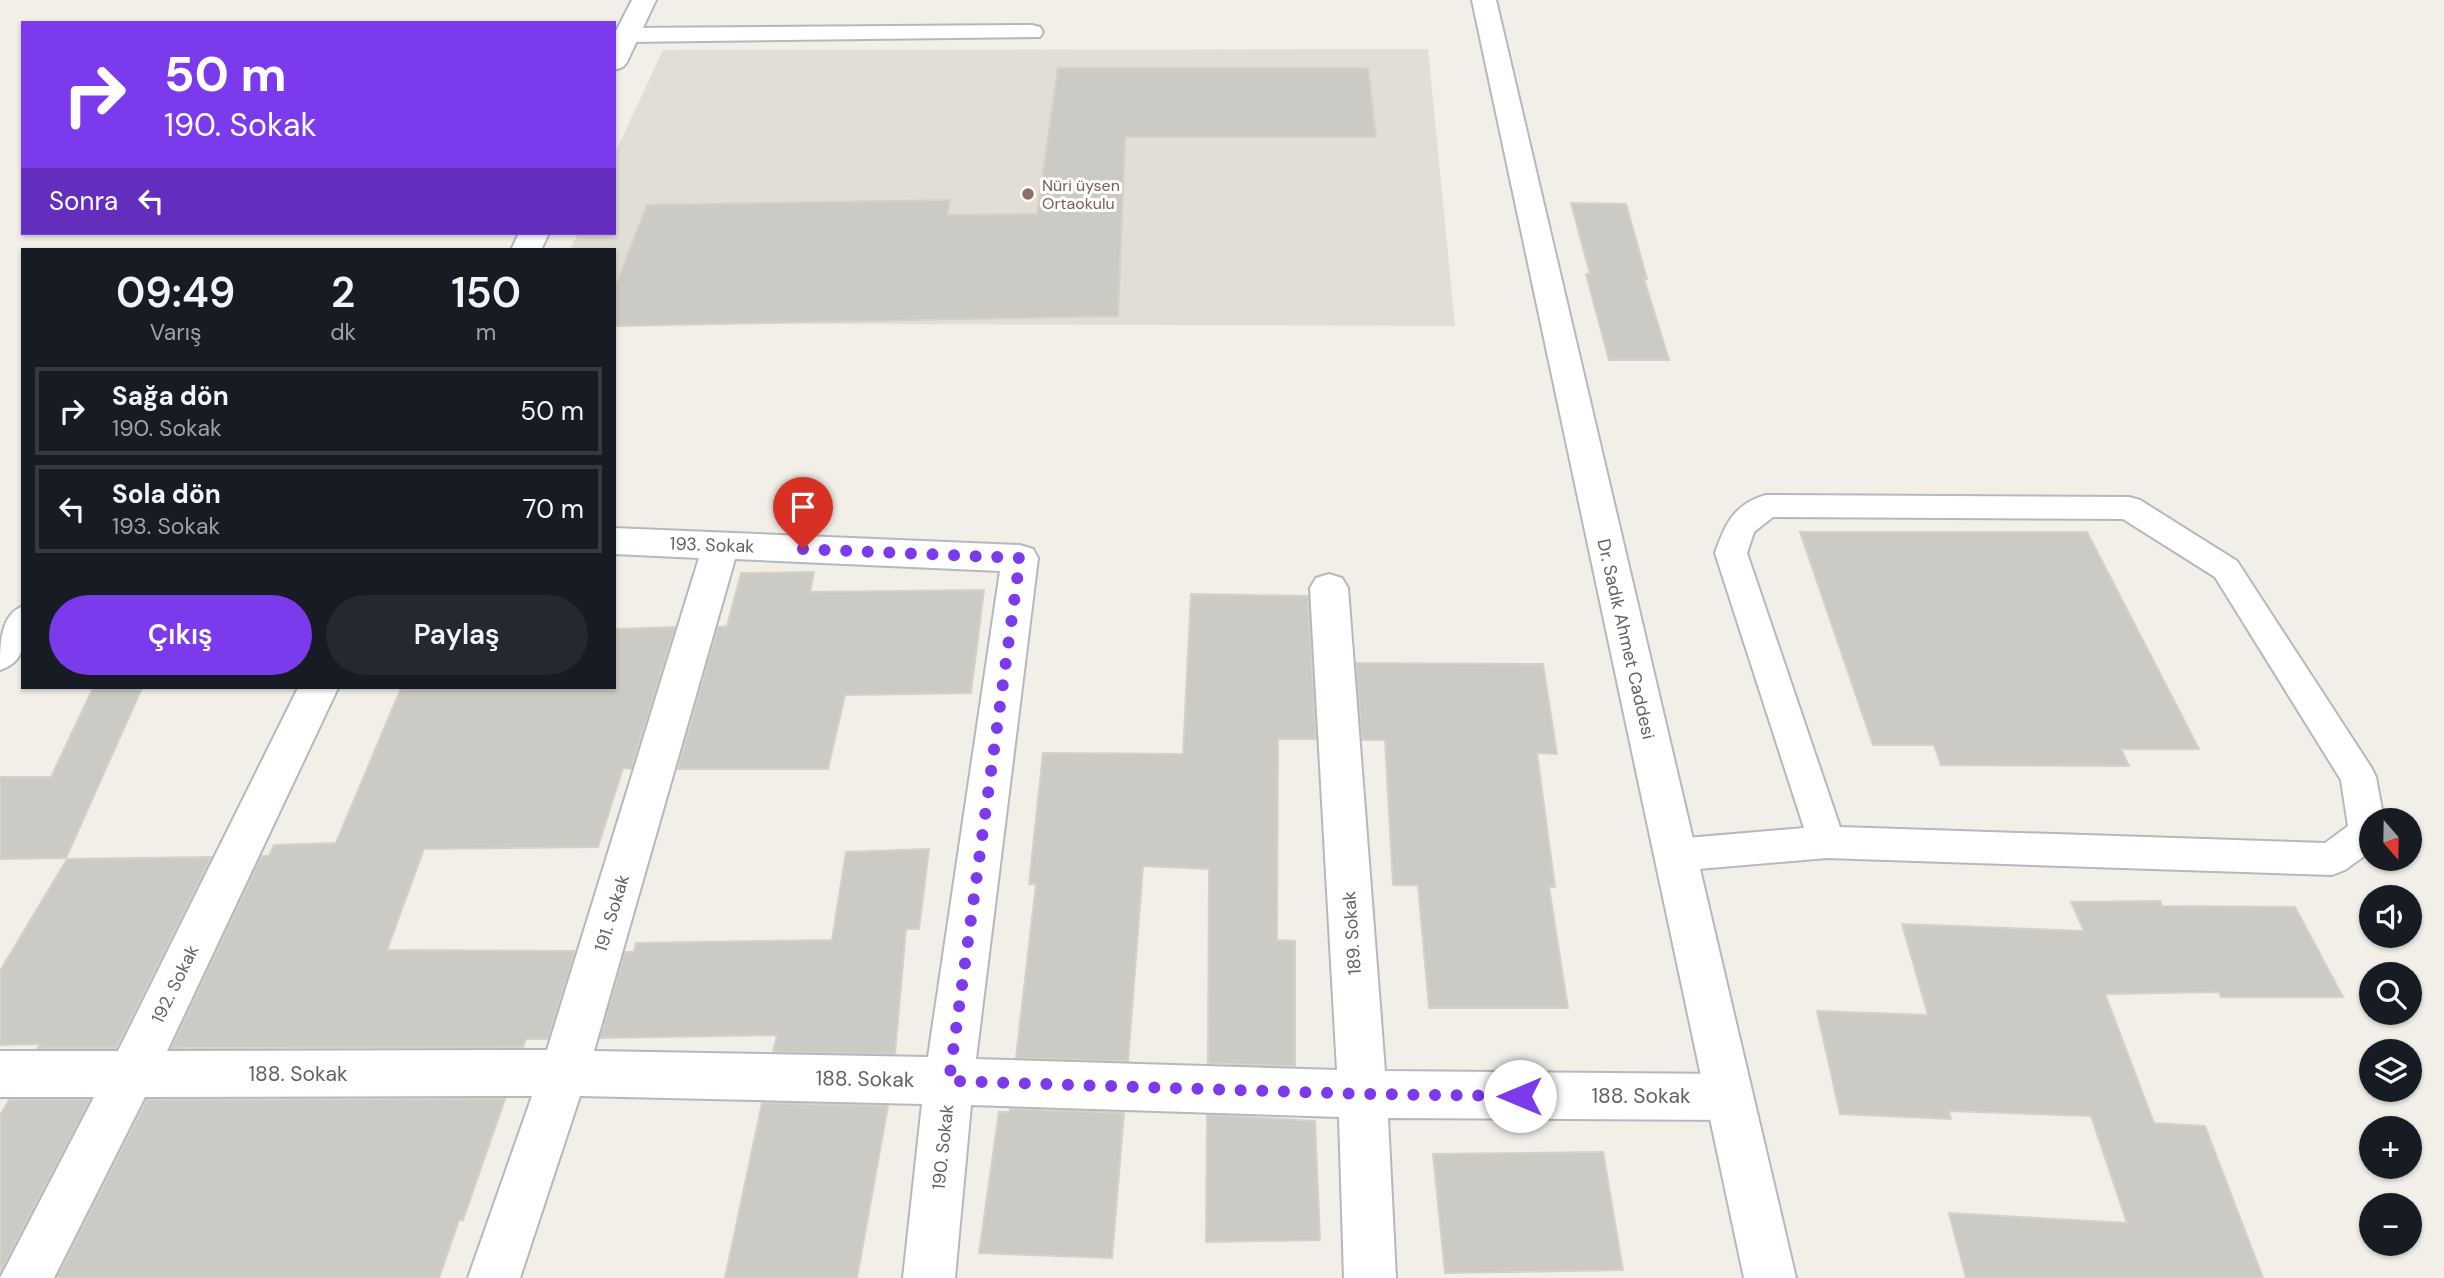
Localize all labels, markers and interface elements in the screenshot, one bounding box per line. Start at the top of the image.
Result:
text: 50 m [164,42,287,106]
icon: right [49,49,140,140]
text: 190. Sokak [164,104,317,146]
place label: Nüri üysen Ortaokulu [1042,175,1120,214]
icon: left [132,182,170,220]
text: Sonra [49,184,118,218]
marker: Nüri üysen Ortaokulu [1020,186,1036,202]
text: 09:49 [116,265,235,320]
text: 2 [331,265,355,320]
text: 150 [451,265,521,320]
text: Varış [150,317,202,347]
text: dk [330,317,356,347]
text: m [476,317,496,347]
text: Sağa dön [112,379,229,413]
icon: right [53,392,91,430]
text: 50 m [520,394,584,428]
text: 190. Sokak [112,413,222,443]
text: Sola dön [112,477,221,511]
pin [773,477,833,549]
icon: arrive [784,488,822,526]
icon: left [53,490,91,528]
text: 70 m [523,492,584,526]
text: 193. Sokak [112,511,220,541]
street label: 193. Sokak [669,532,755,558]
street label: Dr. Sadık Ahmet Caddesi [1591,537,1661,741]
button: Çıkış [49,595,312,675]
button: Paylaş [326,595,588,675]
north arrow [2359,808,2422,872]
map controls [2359,808,2422,1256]
street label: 191. Sokak [589,871,635,955]
button: sound [2359,885,2422,948]
street label: 189. Sokak [1337,890,1367,976]
street label: 192. Sokak [146,941,204,1027]
button: search [2359,962,2422,1025]
button: layers [2359,1039,2422,1102]
position arrow [1483,1059,1557,1133]
street label: 188. Sokak [249,1060,348,1088]
street label: 188. Sokak [815,1064,915,1094]
street label: 188. Sokak [1592,1082,1691,1110]
street label: 190. Sokak [927,1103,959,1191]
button: + [2359,1116,2422,1179]
button: − [2359,1193,2422,1256]

